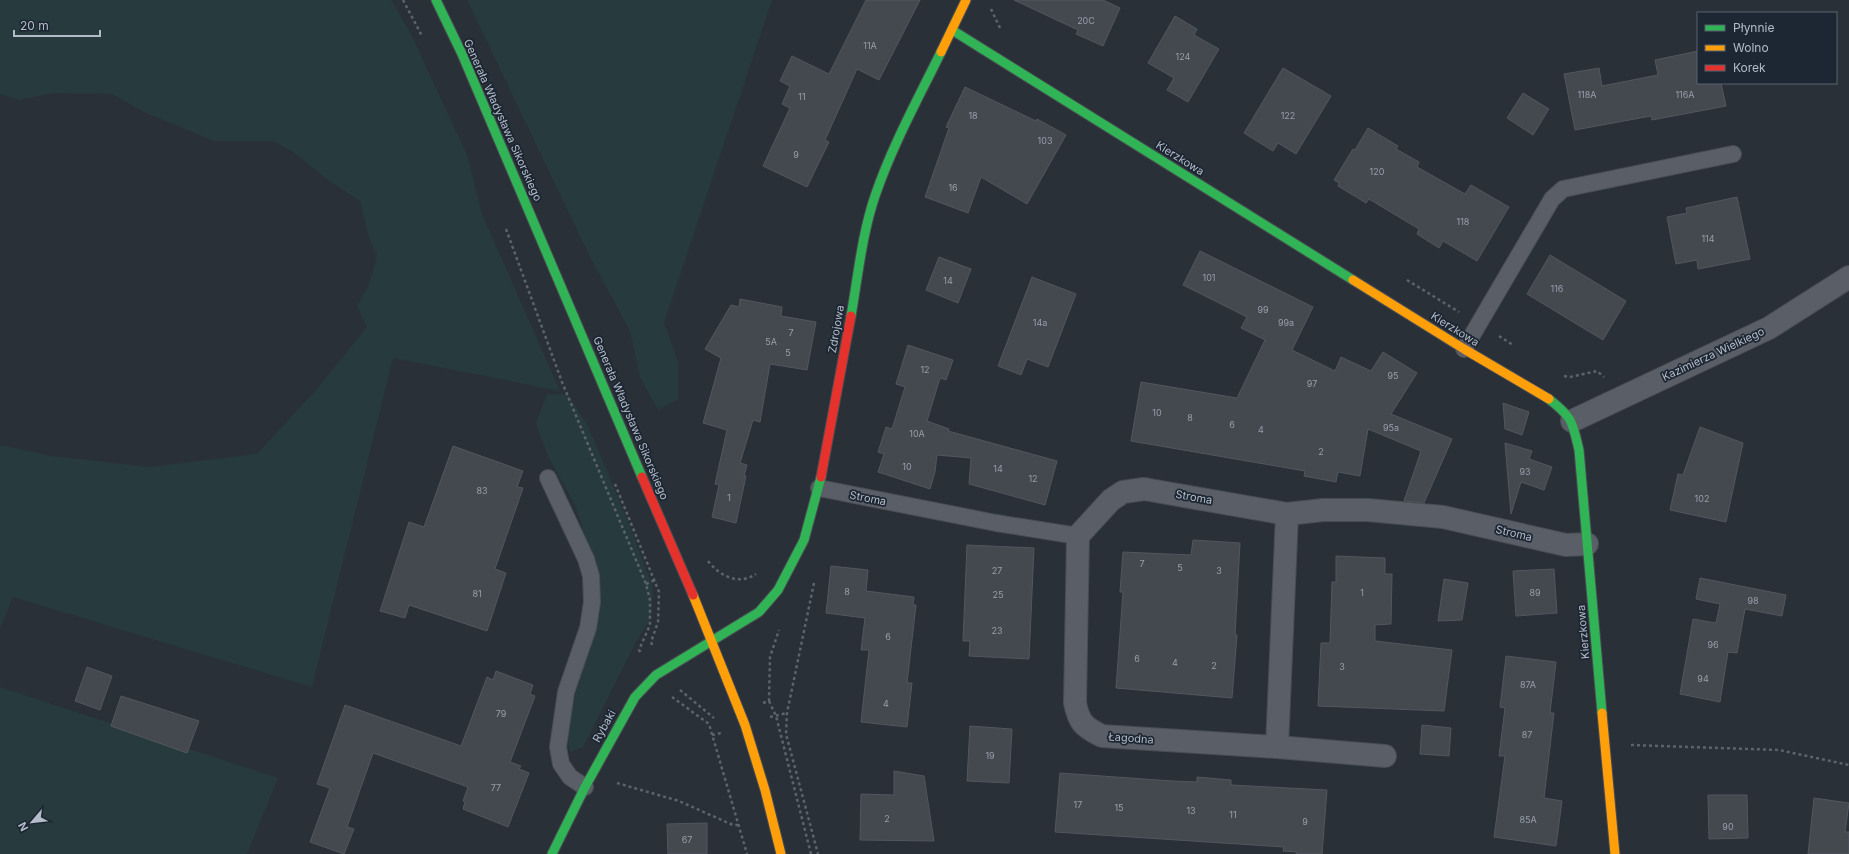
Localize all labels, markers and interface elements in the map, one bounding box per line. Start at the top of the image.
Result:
scale bar [14,12,100,38]
legend [1697,12,1837,84]
house number: 20C [1077,15,1095,26]
text: 20 m [20,18,49,33]
text: Płynnie [1733,20,1774,35]
street label: Generała Władysława Sikorskiego [461,37,545,204]
house number: 11A [863,40,877,51]
text: Wolno [1733,40,1769,55]
house number: 124 [1176,51,1191,62]
text: Korek [1733,60,1766,75]
house number: 118A [1577,89,1597,100]
house number: 116A [1675,89,1695,100]
house number: 11 [798,91,806,102]
house number: 18 [968,110,978,121]
house number: 122 [1281,110,1295,121]
house number: 103 [1038,135,1053,146]
street label: Kierzkowa [1153,138,1207,178]
house number: 9 [793,149,799,160]
house number: 120 [1370,166,1385,177]
house number: 16 [948,182,958,193]
house number: 118 [1457,216,1470,227]
house number: 114 [1701,233,1715,244]
house number: 101 [1203,272,1216,283]
house number: 14 [943,275,953,286]
house number: 116 [1551,283,1564,294]
street label: Zdrojowa [825,304,847,354]
house number: 99 [1257,304,1269,315]
street label: Kierzkowa [1428,309,1482,349]
house number: 14a [1033,317,1047,328]
house number: 99a [1278,317,1294,328]
street label: Kazimierza Wielkiego [1659,324,1767,384]
house number: 7 [788,327,794,338]
street label: Generała Władysława Sikorskiego [590,334,672,502]
house number: 5A [765,336,777,347]
house number: 5 [785,347,791,358]
house number: 12 [920,364,930,375]
house number: 95 [1387,370,1399,381]
house number: 97 [1307,378,1317,389]
house number: 10 [1152,407,1162,418]
house number: 8 [1187,412,1193,423]
house number: 6 [1229,419,1235,430]
house number: 95a [1383,422,1399,433]
house number: 4 [1258,424,1264,435]
house number: 10A [909,428,925,439]
house number: 2 [1318,446,1324,457]
house number: 10 [902,461,912,472]
house number: 14 [993,463,1003,474]
house number: 93 [1519,466,1531,477]
house number: 12 [1028,473,1038,484]
house number: 83 [476,485,488,496]
street label: Stroma [1175,487,1213,507]
street label: Stroma [848,488,888,508]
house number: 1 [727,492,731,503]
house number: 102 [1695,493,1709,504]
street label: Stroma [1494,522,1534,544]
house number: 7 [1139,558,1145,569]
house number: 5 [1177,562,1183,573]
house number: 27 [992,565,1002,576]
house number: 3 [1216,565,1222,576]
house number: 8 [844,586,850,597]
house number: 1 [1360,587,1364,598]
house number: 89 [1529,587,1541,598]
house number: 81 [472,588,482,599]
house number: 25 [993,589,1003,600]
house number: 98 [1747,595,1759,606]
street label: Kierzkowa [1574,604,1592,660]
house number: 23 [991,625,1003,636]
house number: 6 [885,631,891,642]
house number: 96 [1707,639,1719,650]
house number: 6 [1134,653,1140,664]
house number: 4 [1172,657,1178,668]
house number: 2 [1211,660,1217,671]
house number: 3 [1339,661,1345,672]
house number: 94 [1697,673,1709,684]
house number: 87A [1520,679,1536,690]
house number: 4 [883,698,889,709]
street label: Rybaki [589,707,619,745]
house number: 79 [496,708,507,719]
street label: Łagodna [1108,729,1154,747]
house number: 87 [1522,729,1532,740]
house number: 19 [985,750,995,761]
house number: 77 [491,782,501,793]
house number: 17 [1074,799,1082,810]
north arrow [12,802,52,842]
house number: 15 [1114,802,1124,813]
house number: 13 [1186,805,1196,816]
house number: 11 [1229,809,1237,820]
house number: 2 [884,813,890,824]
house number: 85A [1519,814,1537,825]
house number: 9 [1302,816,1308,827]
text: N [15,820,31,834]
house number: 90 [1722,821,1734,832]
house number: 67 [682,834,692,845]

